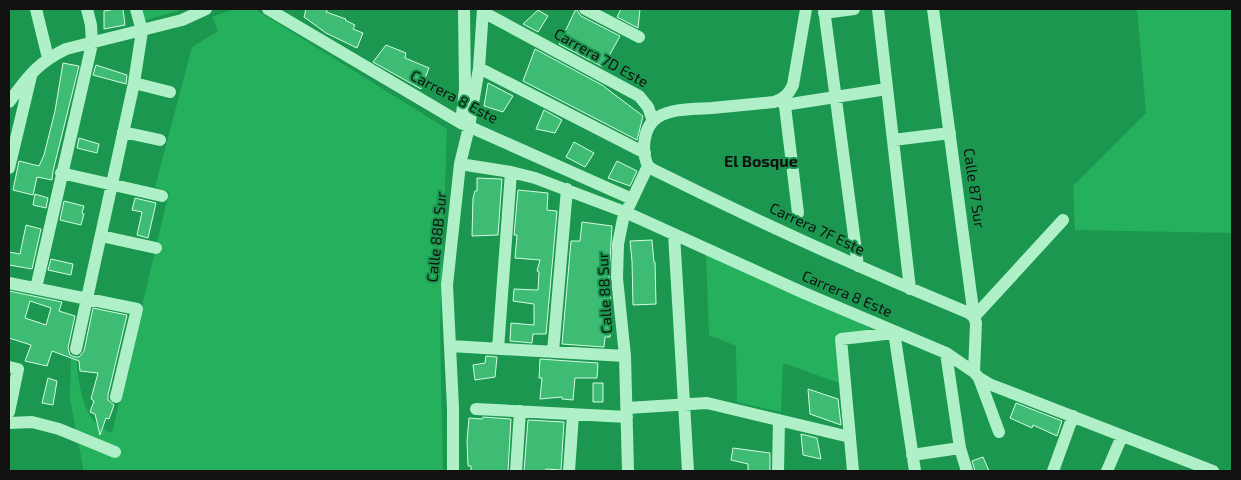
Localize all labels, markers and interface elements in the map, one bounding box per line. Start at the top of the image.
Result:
street label: Carrera 7D Este [551,24,652,90]
street label: Carrera 8 Este [408,66,501,127]
street label: Calle 87 Sur [960,147,989,229]
district label: El Bosque [724,151,798,170]
street label: Calle 88B Sur [422,191,450,283]
street label: Carrera 7F Este [767,198,868,258]
street label: Calle 88 Sur [593,252,615,334]
street label: Carrera 8 Este [799,266,895,320]

